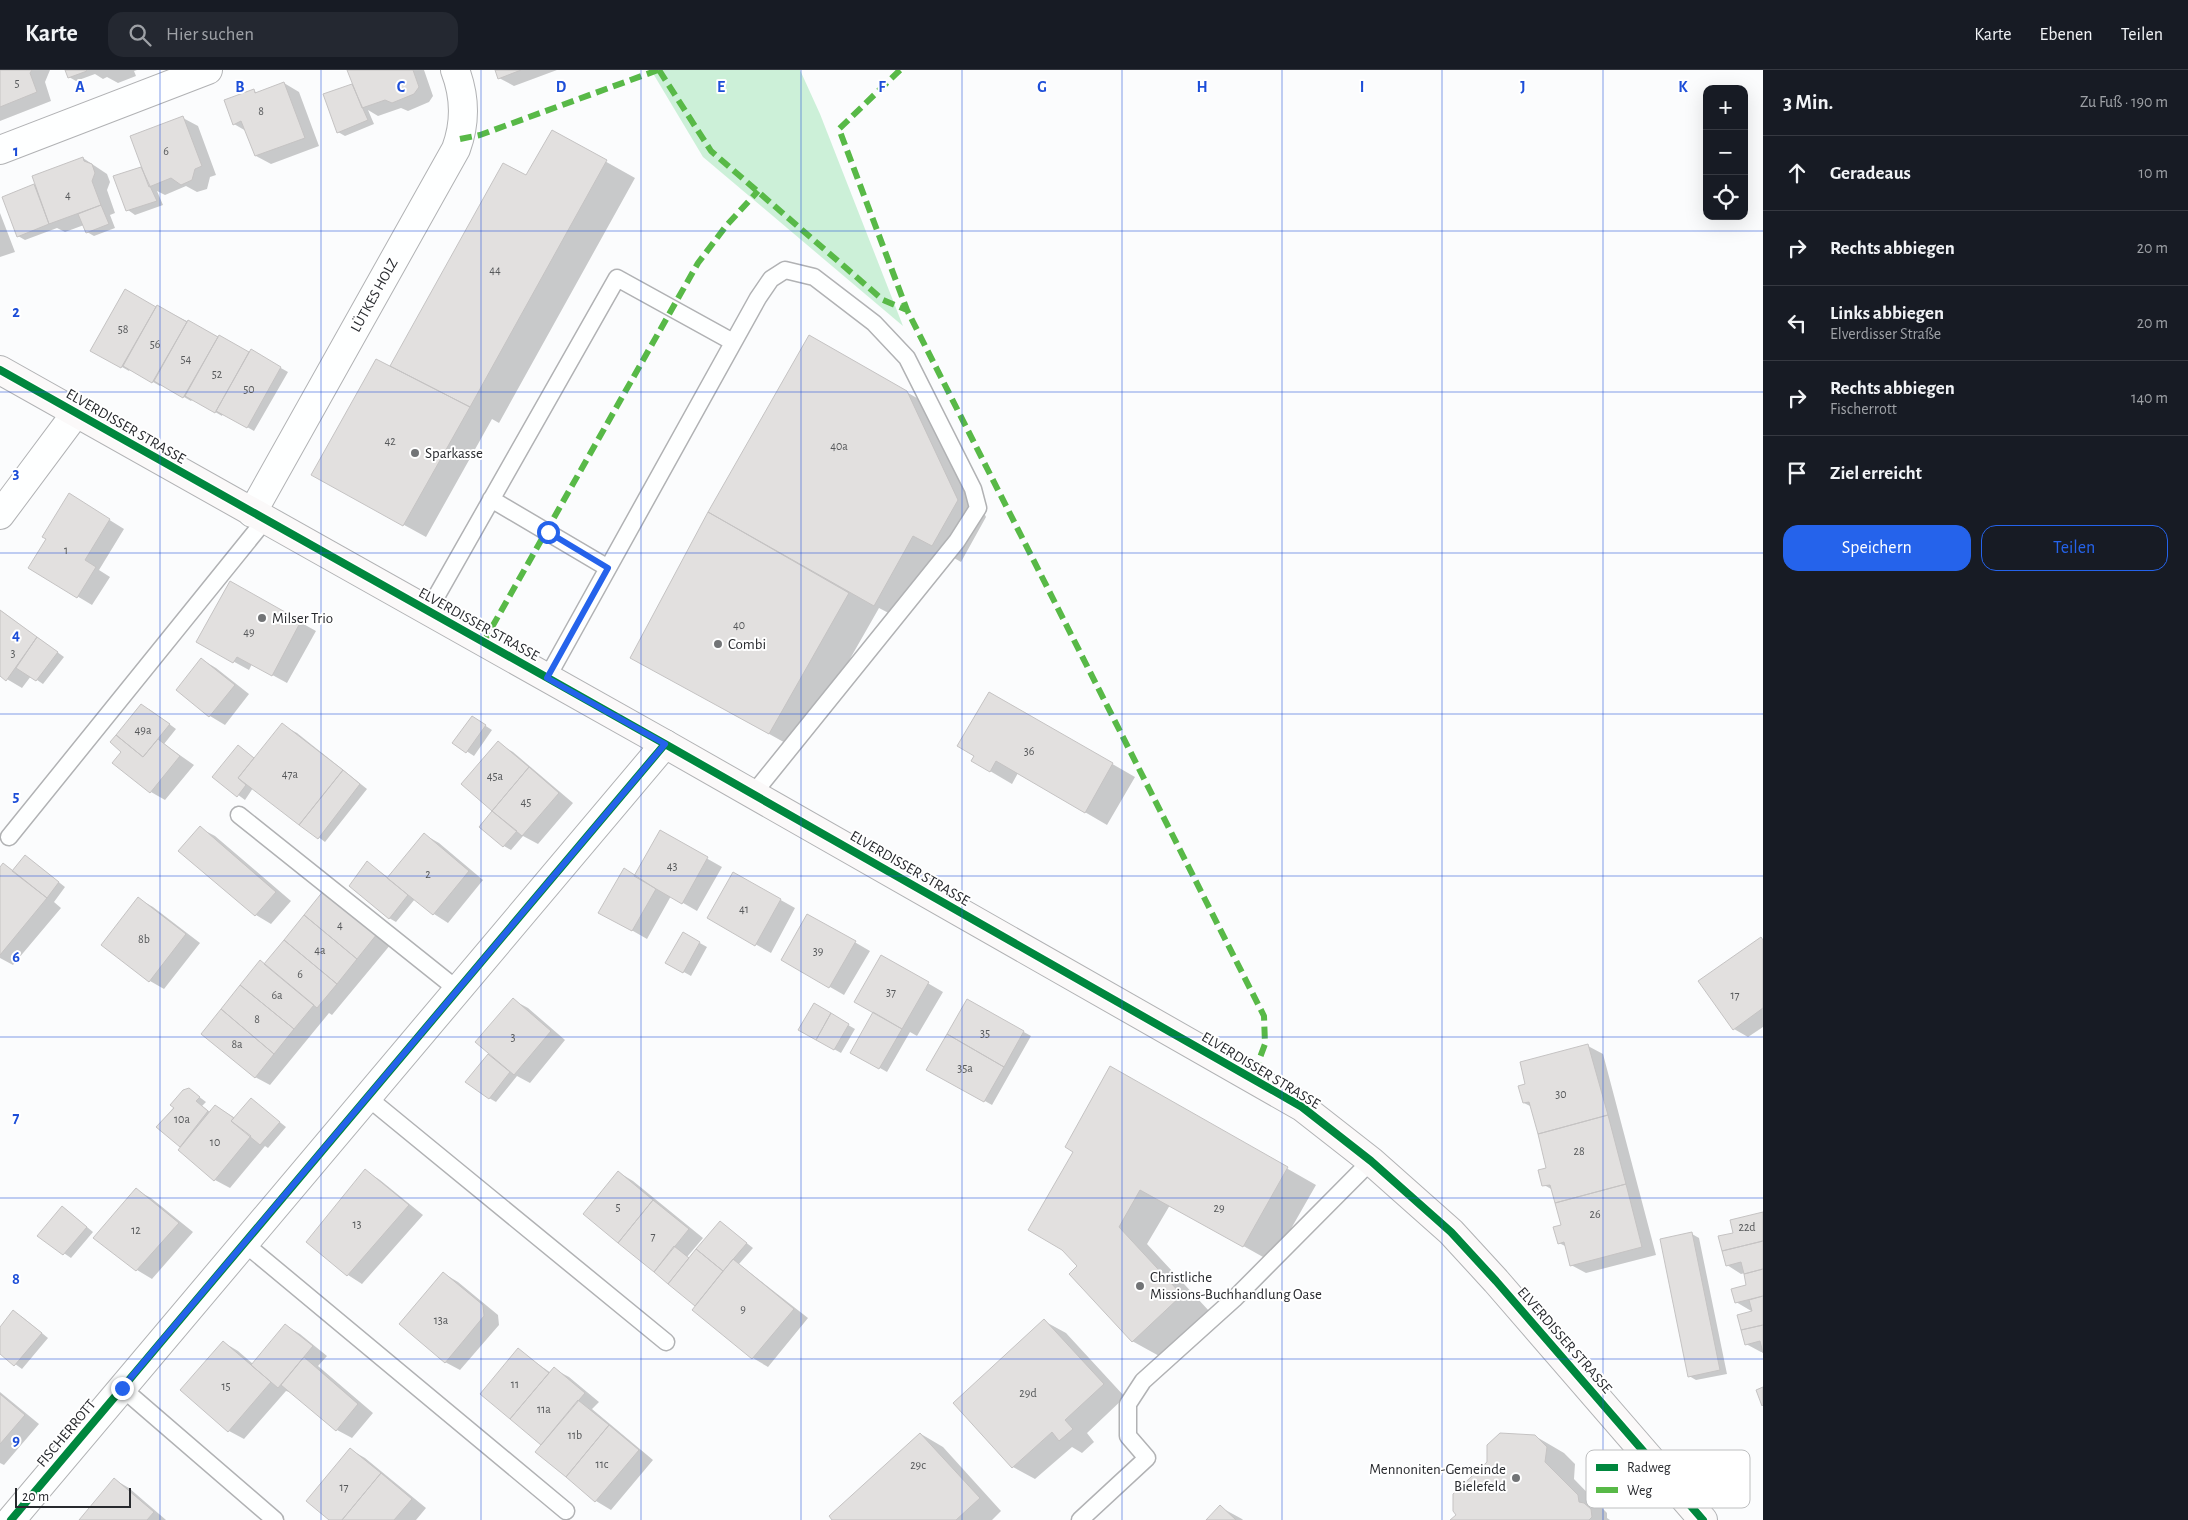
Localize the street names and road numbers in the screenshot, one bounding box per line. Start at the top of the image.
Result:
street label: LÜTKES HOLZ [346,255,401,335]
street label: ELVERDISSER STRASSE [63,386,188,467]
street label: ELVERDISSER STRASSE [416,585,542,664]
street label: ELVERDISSER STRASSE [847,828,972,909]
street label: ELVERDISSER STRASSE [1199,1029,1323,1112]
street label: ELVERDISSER STRASSE [1515,1284,1615,1396]
street label: FISCHERROTT [34,1396,99,1470]

